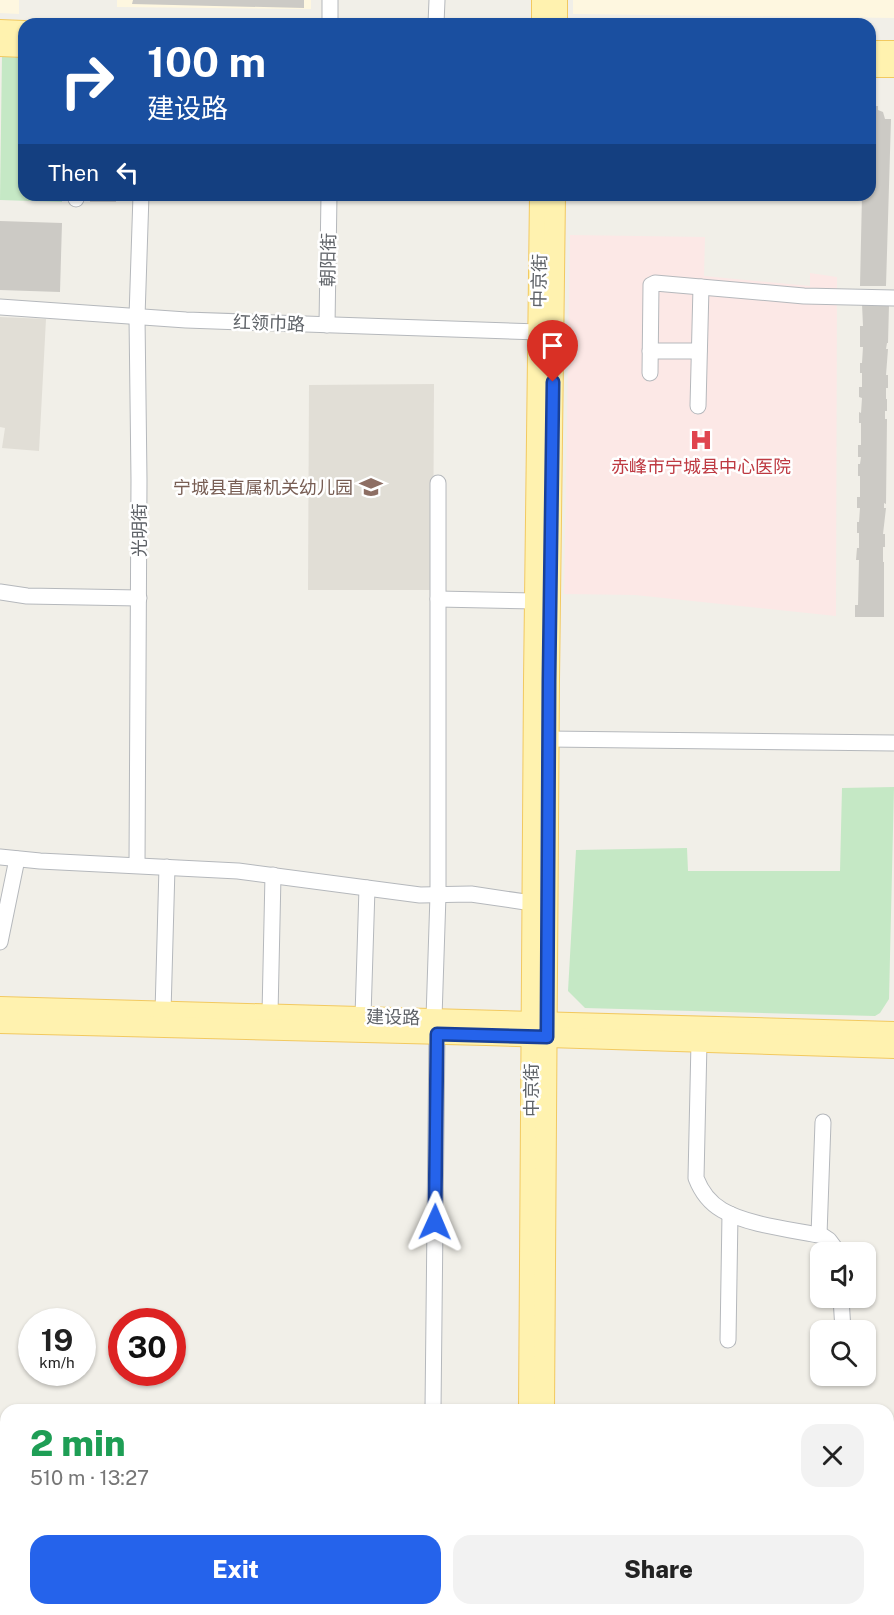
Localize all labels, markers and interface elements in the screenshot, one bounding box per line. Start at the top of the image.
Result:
text: 100 m [147,37,266,86]
icon: right [48,42,126,120]
text: 建设路 [147,92,228,124]
icon: left [111,156,144,189]
text: Then [48,160,99,186]
street label: 朝阳街 [317,233,339,287]
street label: 中京街 [528,254,550,308]
street label: 红领巾路 [233,311,305,335]
pin [527,320,578,382]
icon: arrive [536,329,569,362]
hospital icon: 赤峰市宁城县中心医院 [688,427,714,453]
place label: 赤峰市宁城县中心医院 [611,456,791,477]
school or university icon: 宁城县直属机关幼儿园 [358,474,384,500]
place label: 宁城县直属机关幼儿园 [173,477,353,498]
street label: 光明街 [129,503,150,557]
street label: 建设路 [366,1006,420,1028]
street label: 中京街 [521,1063,542,1117]
position arrow [403,1190,467,1254]
map controls [810,1242,876,1386]
button: sound [810,1242,876,1308]
speed limit sign: 30 [108,1308,186,1386]
button: search [810,1320,876,1386]
text: 19 [41,1322,73,1358]
text: km/h [39,1354,75,1371]
text: 2 min [30,1422,126,1464]
button: close [801,1424,864,1487]
text: 510 m · 13:27 [30,1466,149,1490]
button: Exit [30,1535,441,1604]
button: Share [453,1535,864,1604]

